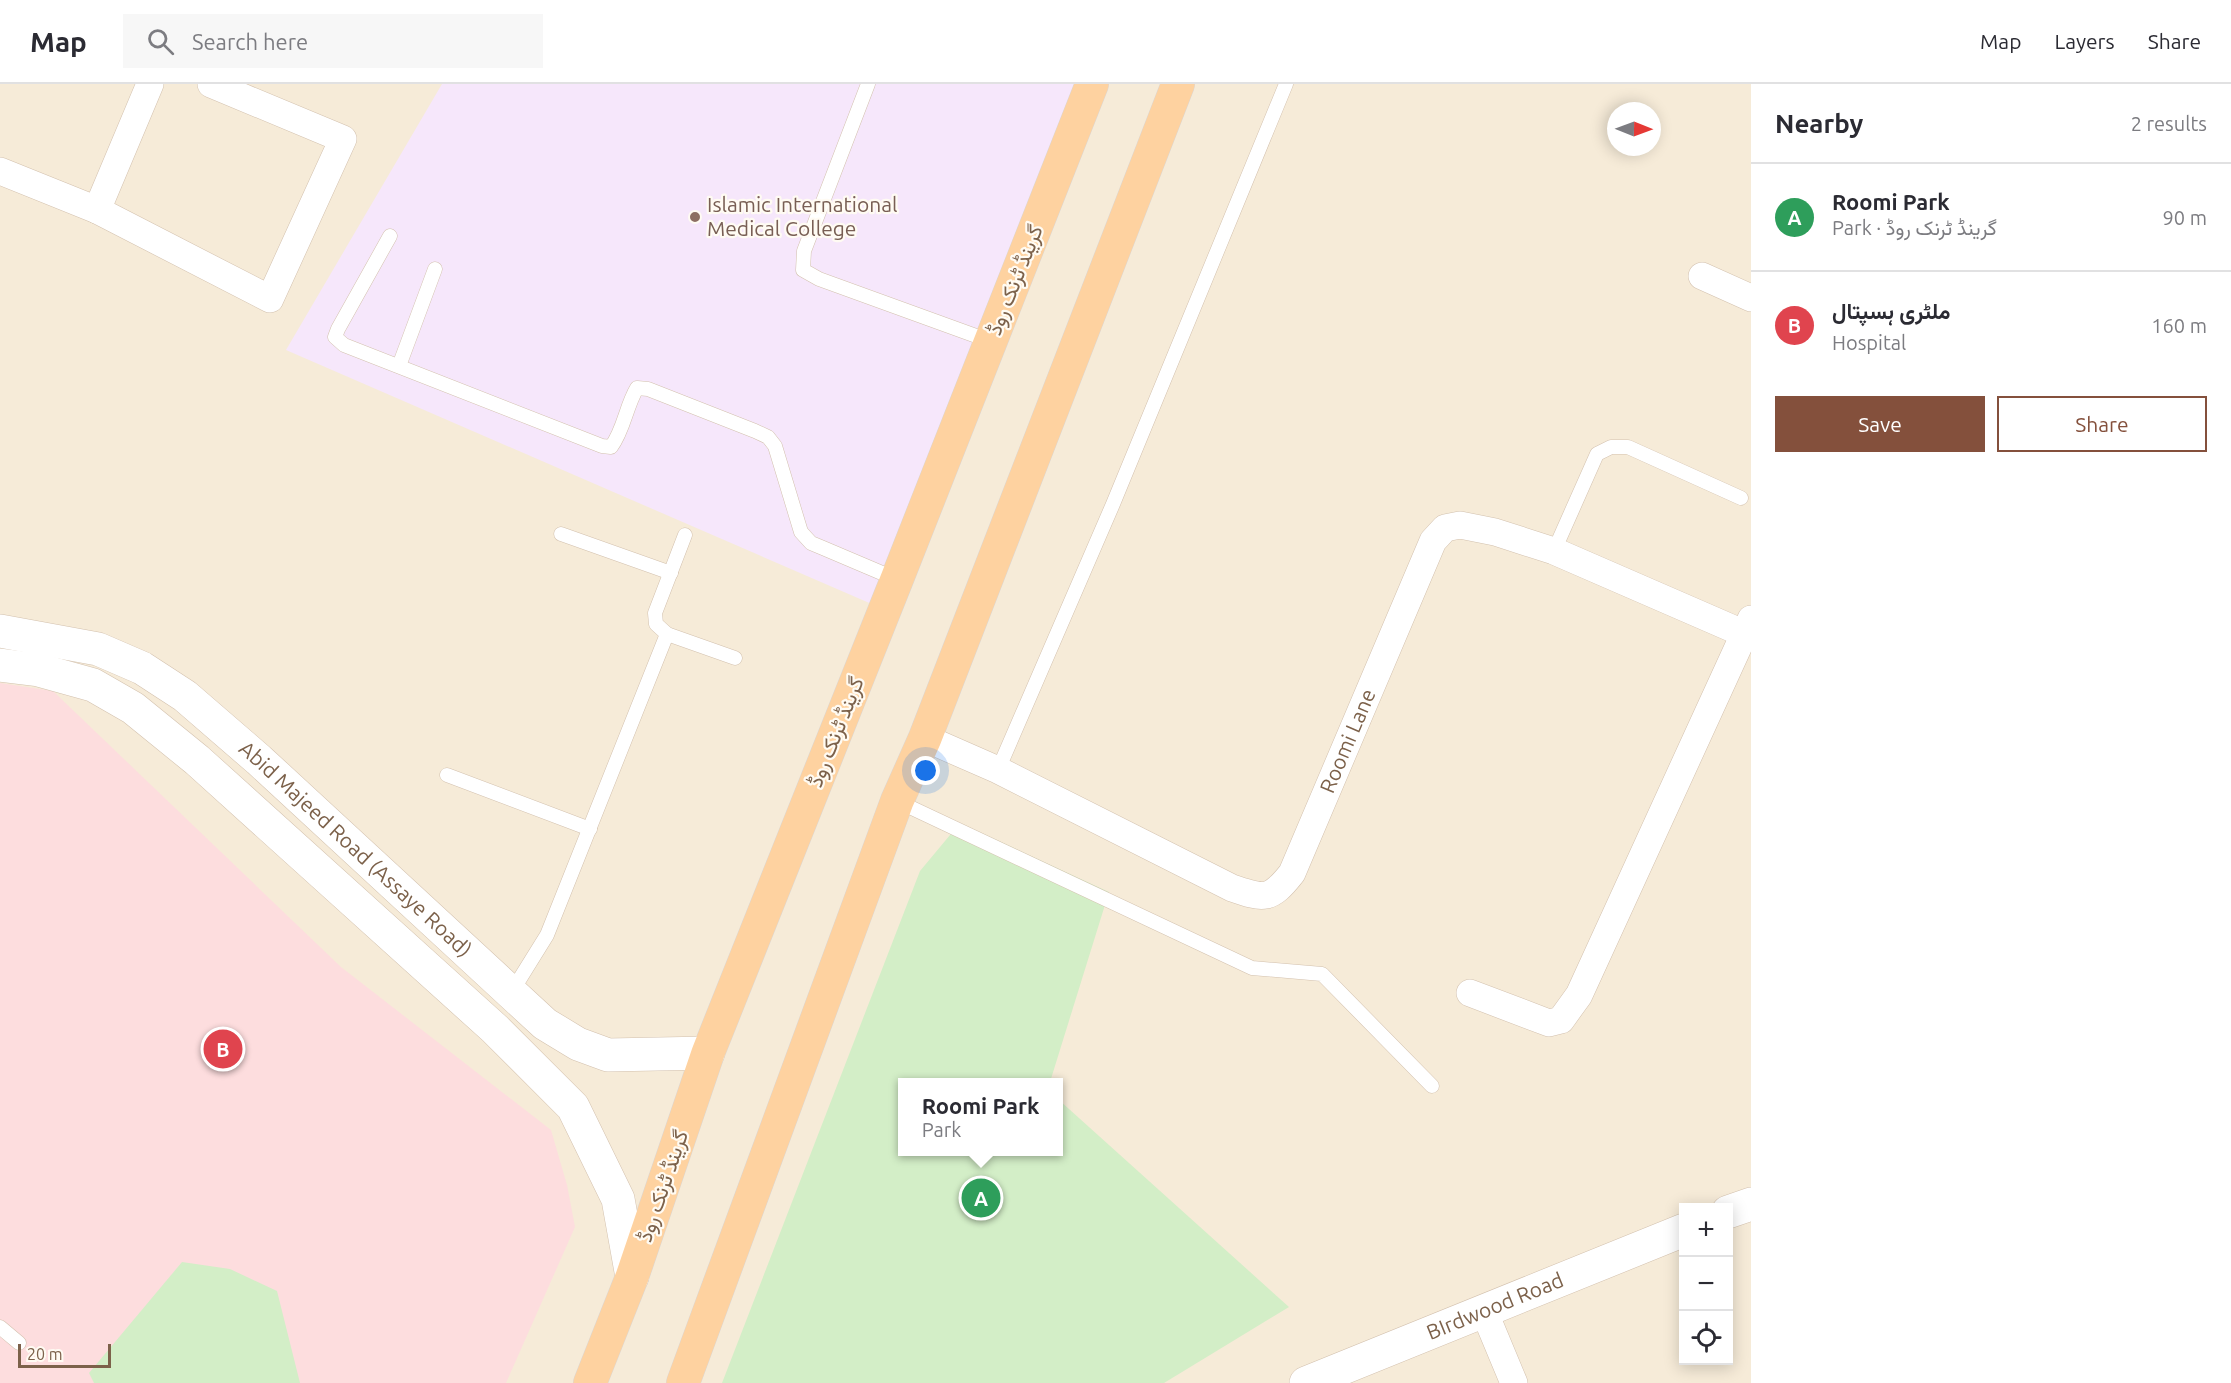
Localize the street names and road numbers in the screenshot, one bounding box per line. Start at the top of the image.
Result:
street label: گرینڈ ٹرنک روڈ [981,221,1049,339]
street label: گرینڈ ٹرنک روڈ [802,673,870,791]
street label: Roomi Lane [1314,685,1380,796]
street label: Abid Majeed Road (Assaye Road) [235,736,477,961]
street label: گرینڈ ٹرنک روڈ [632,1127,694,1245]
street label: BIrdwood Road [1423,1267,1567,1344]

